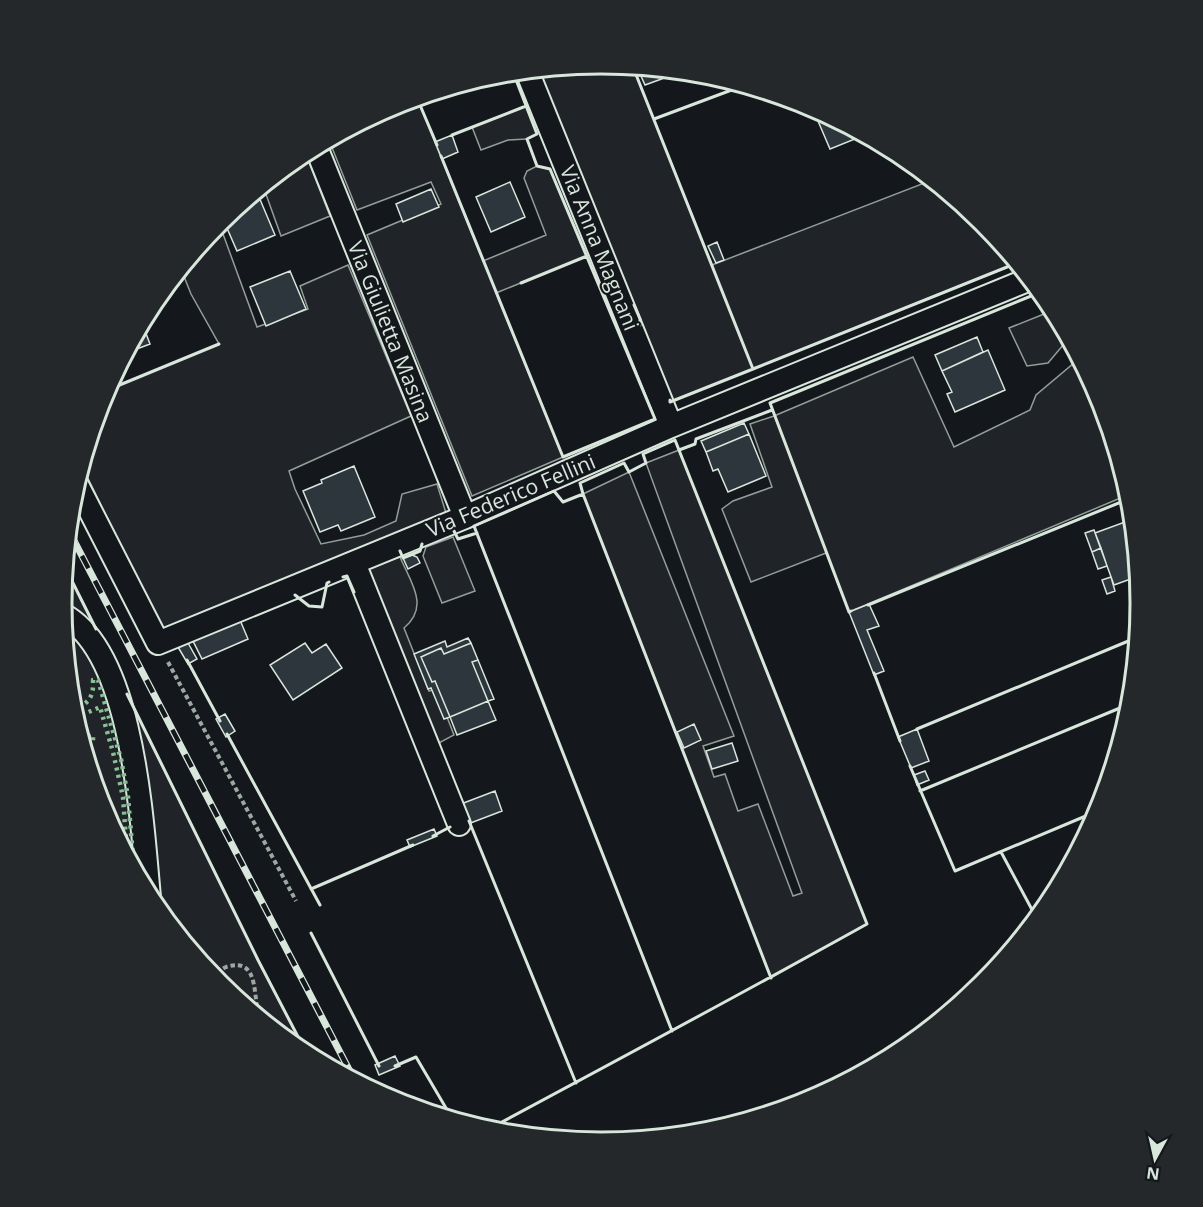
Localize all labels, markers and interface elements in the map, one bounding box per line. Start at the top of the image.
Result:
street label: Via Anna Magnani [554,161,646,334]
street label: Via Giulietta Masina [342,237,440,426]
street label: Via Federico Fellini [422,447,599,543]
north arrow [1125,1129,1185,1189]
text: N [1145,1162,1161,1186]

